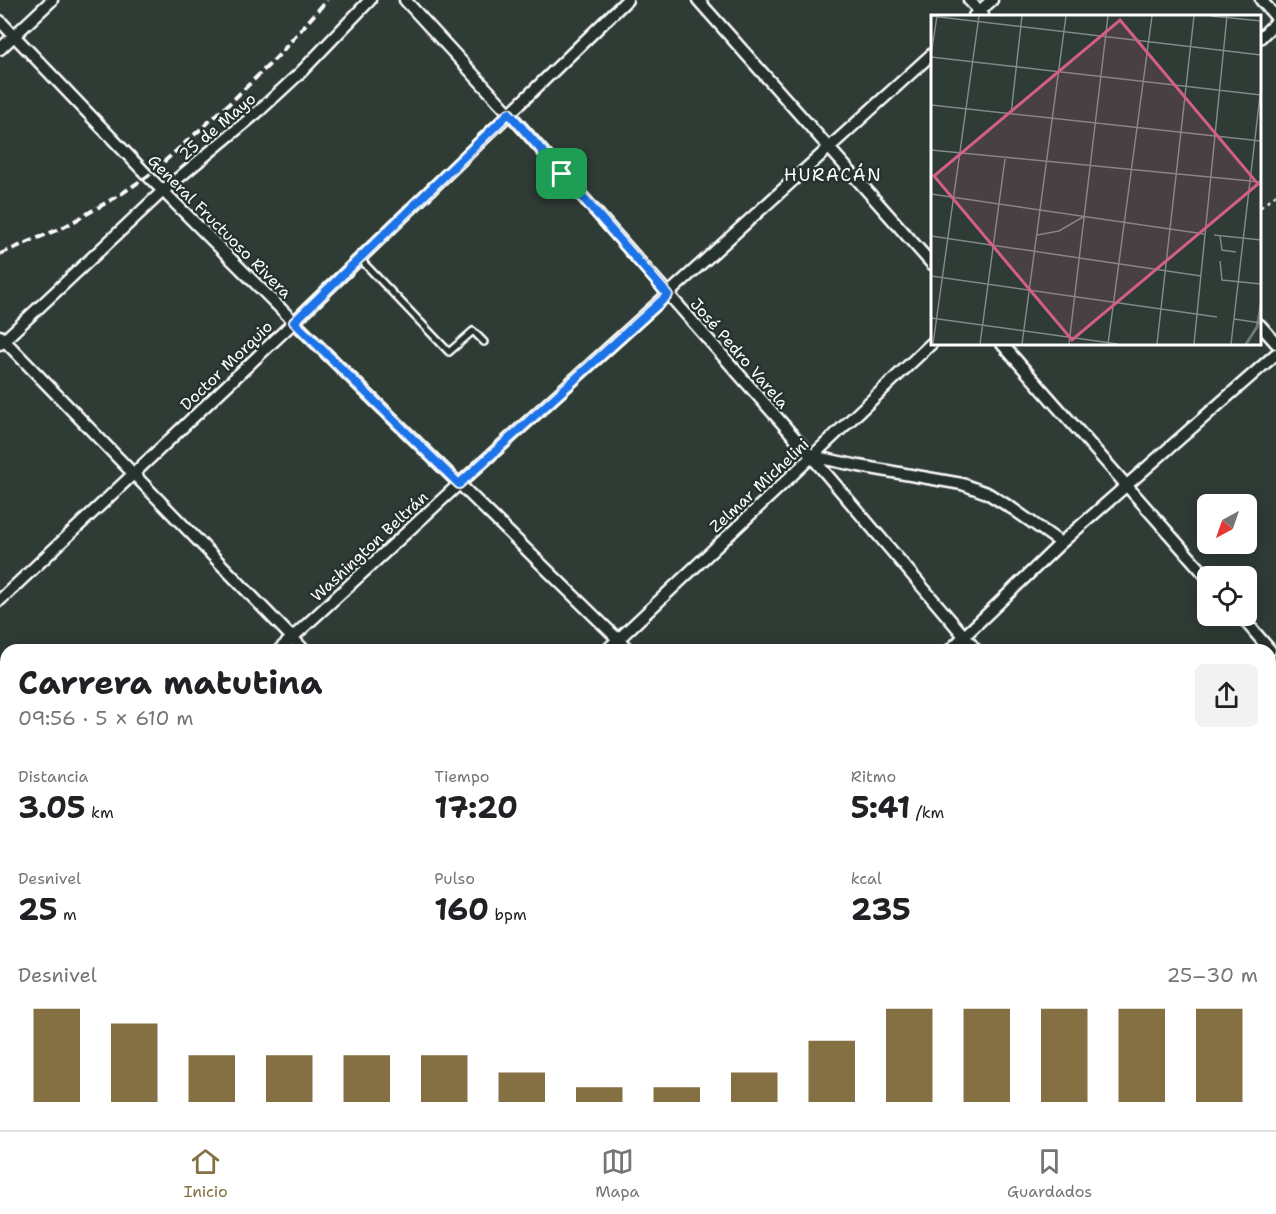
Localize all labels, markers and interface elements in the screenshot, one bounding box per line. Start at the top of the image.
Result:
inset map [931,15,1261,345]
street label: 25 de Mayo [174,88,260,165]
pin [536,148,587,199]
street label: General Fructuoso Rivera [143,150,296,303]
icon: arrive [545,157,578,190]
district label: HURACÁN [784,163,882,187]
street label: José Pedro Varela [686,294,793,413]
street label: Doctor Morquio [176,316,277,415]
street label: Zelmar Michelini [705,434,814,537]
street label: Washington Beltrán [306,486,433,606]
north arrow [1197,494,1257,554]
map controls [1197,494,1257,626]
button: locate [1197,566,1257,626]
text: Carrera matutina [18,660,323,705]
button: share [1195,664,1258,727]
text: 09:56 · 5 × 610 m [18,705,194,731]
text: Distancia [18,766,89,787]
text: Tiempo [434,766,490,787]
text: Ritmo [851,766,896,787]
text: 3.05 [18,787,86,828]
text: 17:20 [434,787,518,828]
text: 5:41 [851,787,910,828]
text: km [86,802,114,823]
text: /km [910,802,944,823]
text: Desnivel [18,868,81,889]
text: Pulso [434,868,475,889]
text: kcal [851,868,882,889]
text: 25 [18,889,58,930]
text: 160 [434,889,489,930]
text: 235 [851,889,911,930]
text: m [58,904,77,925]
text: bpm [489,904,527,925]
text: Desnivel [18,962,97,988]
text: 25–30 m [1166,962,1258,988]
tab: Inicio [184,1145,228,1202]
tab: Mapa [595,1145,639,1202]
tab: Guardados [1007,1145,1092,1202]

